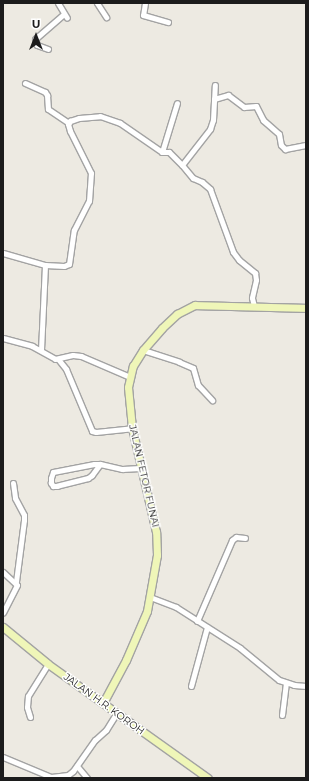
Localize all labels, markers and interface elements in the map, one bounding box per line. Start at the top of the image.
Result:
north arrow [16,16,56,56]
text: U [32,17,40,31]
street label: JALAN FETOR FUNAI [126,423,162,529]
street label: JALAN H.R. KOROH [61,671,147,737]

